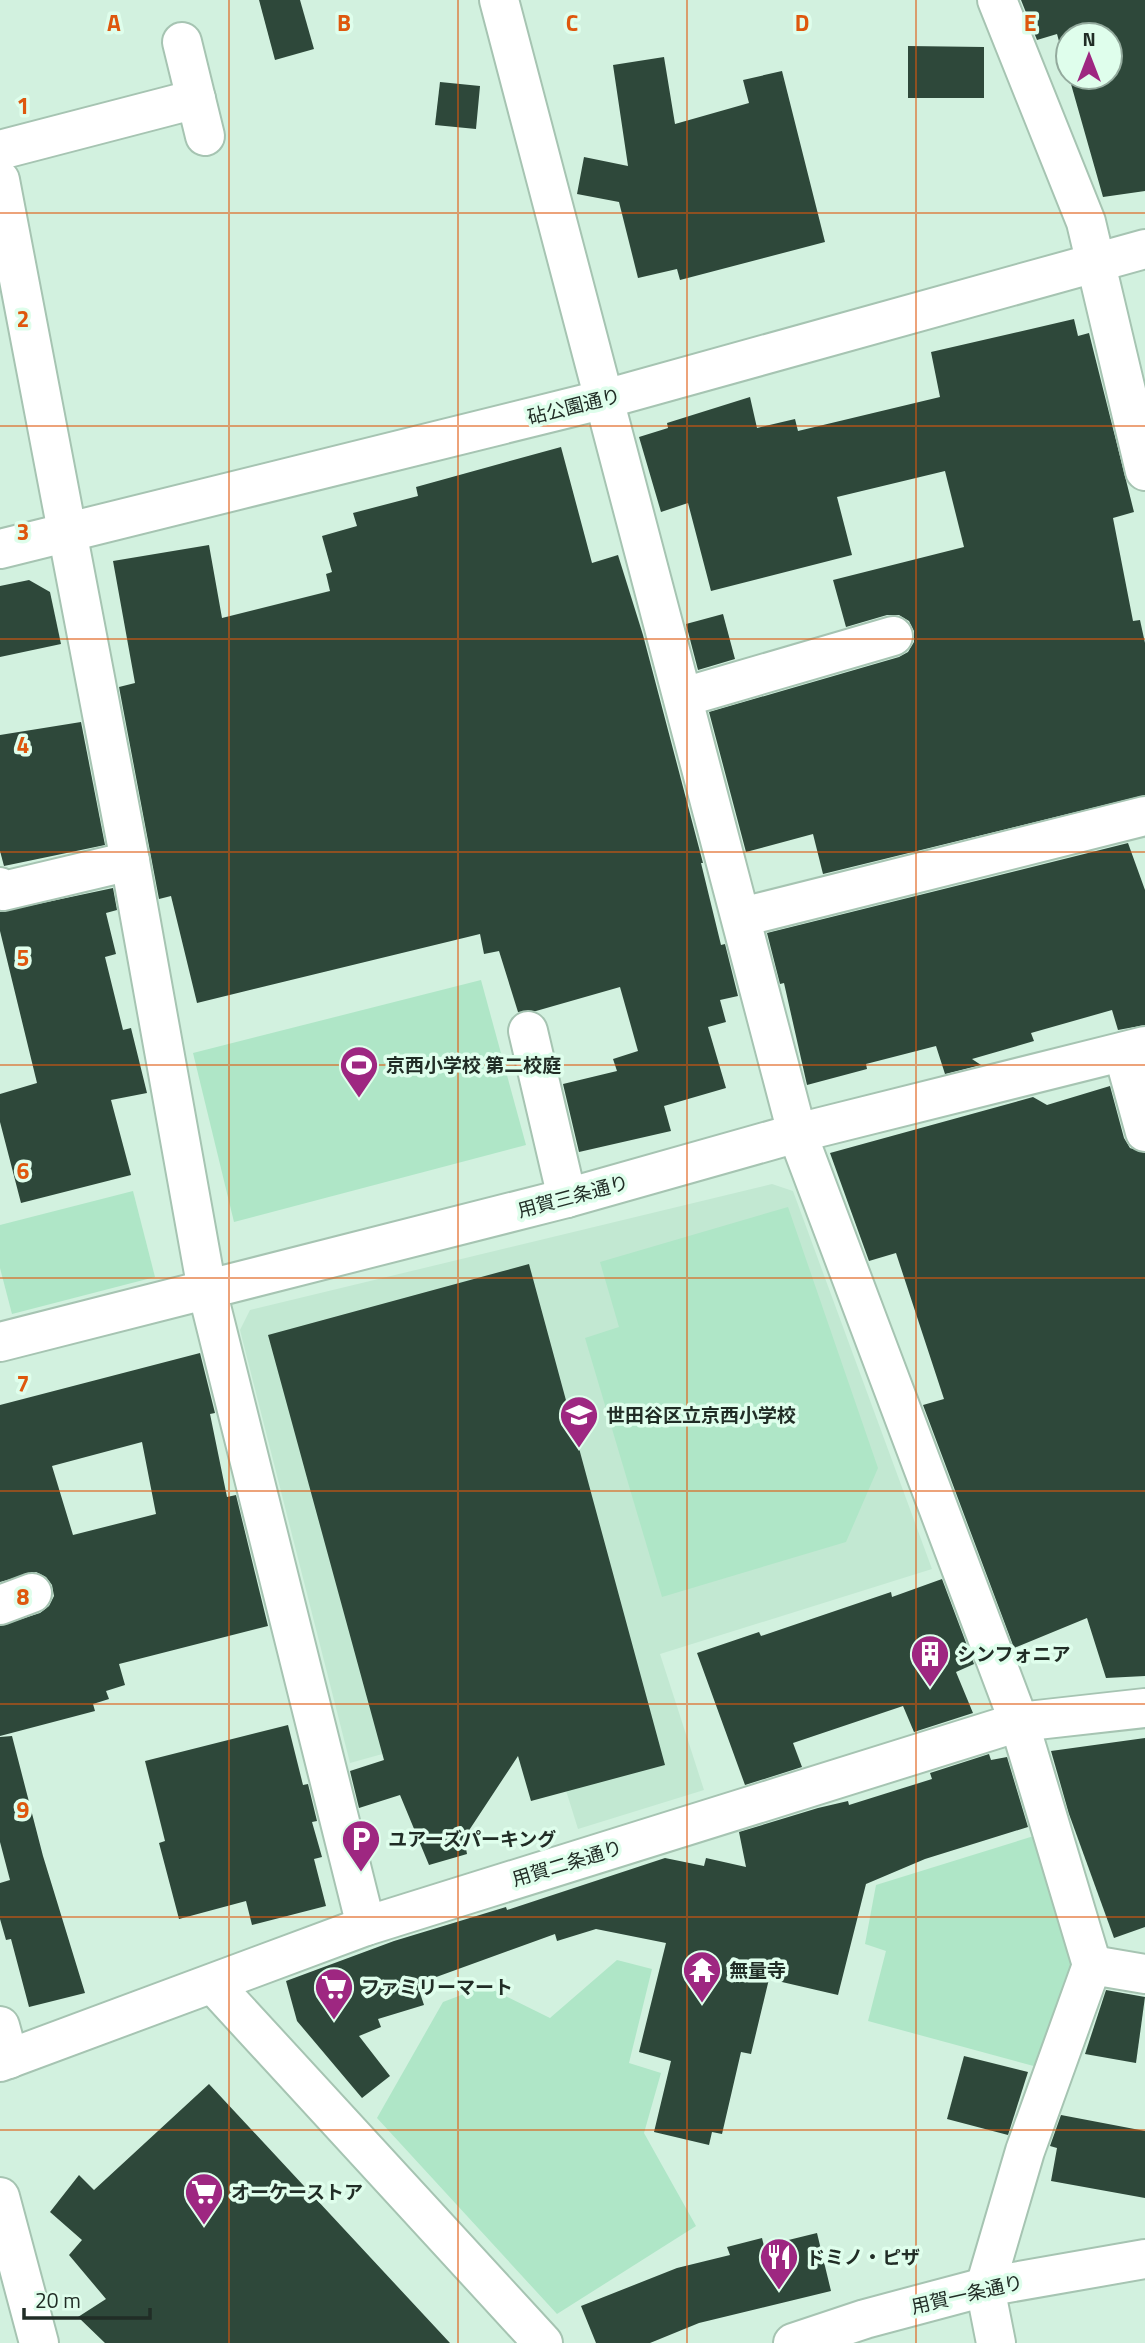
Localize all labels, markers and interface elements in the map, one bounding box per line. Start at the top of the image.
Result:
text: A [107,5,121,40]
text: B [337,5,351,40]
text: C [566,5,578,40]
text: D [795,5,809,40]
text: E [1024,5,1036,40]
north arrow [1054,21,1124,91]
text: N [1082,24,1096,53]
text: 1 [17,88,29,123]
text: 2 [17,301,29,336]
street label: 砧公園通り [524,380,623,431]
text: 3 [17,514,29,549]
text: 4 [17,727,29,762]
text: 5 [17,940,29,975]
sports icon: 京西小学校 第二校庭 [338,1044,380,1099]
place label: 京西小学校 第二校庭 [386,1050,561,1079]
text: 6 [17,1153,30,1188]
street label: 用賀三条通り [514,1167,632,1224]
text: 7 [17,1366,29,1401]
school or university icon: 世田谷区立京西小学校 [558,1394,600,1449]
place label: 世田谷区立京西小学校 [606,1400,796,1429]
text: 8 [17,1579,30,1614]
building icon: シンフォニア [909,1633,951,1688]
place label: シンフォニア [957,1639,1070,1668]
text: 9 [17,1792,30,1827]
parking icon: ユアーズパーキング [340,1818,382,1873]
place label: ユアーズパーキング [388,1824,556,1853]
street label: 用賀二条通り [508,1832,626,1893]
temple icon: 無量寺 [681,1949,723,2004]
place label: 無量寺 [729,1955,786,1984]
supermarket icon: ファミリーマート [313,1966,355,2021]
place label: ファミリーマート [361,1972,513,2001]
supermarket icon: オーケーストア [183,2171,225,2226]
place label: オーケーストア [231,2177,363,2206]
restaurant icon: ドミノ・ピザ [758,2236,800,2291]
place label: ドミノ・ピザ [806,2242,920,2271]
street label: 用賀一条通り [908,2267,1026,2320]
scale bar [24,2276,150,2320]
text: 20 m [35,2284,81,2316]

